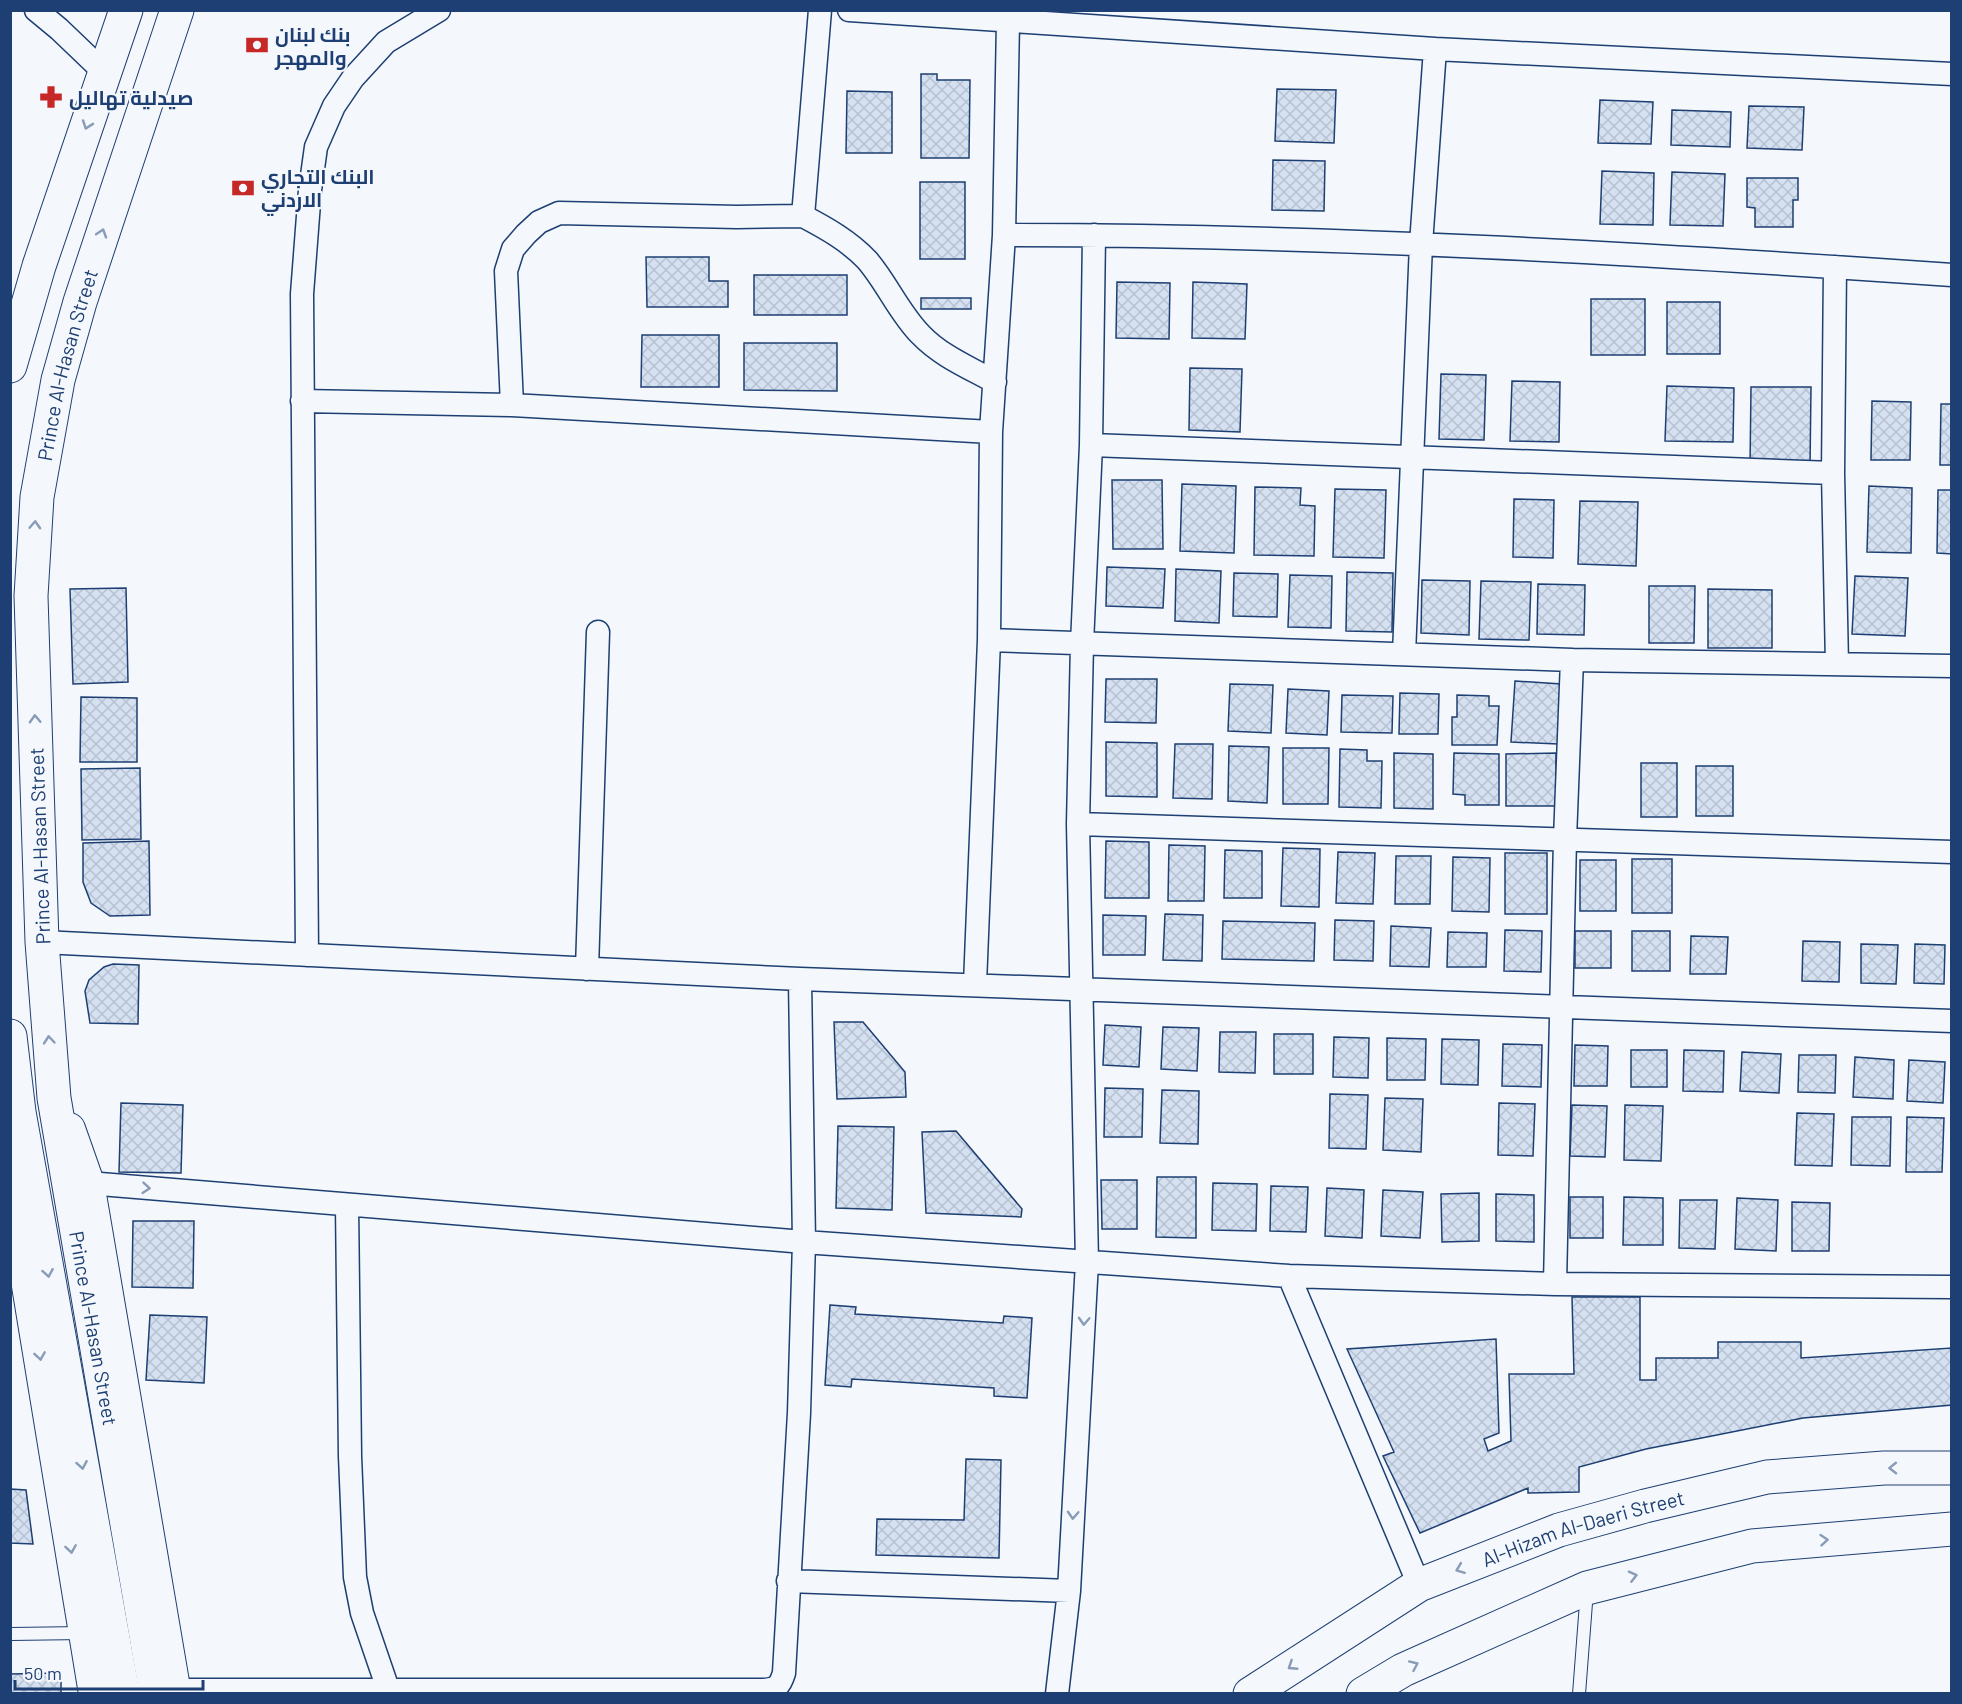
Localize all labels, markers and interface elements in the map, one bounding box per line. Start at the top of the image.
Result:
place label: بنك لبنان والمهجر [274,22,351,71]
bank icon: بنك لبنان والمهجر [244,32,270,58]
pharmacy icon: صيدلية تهاليل [38,84,64,110]
place label: صيدلية تهاليل [69,85,193,111]
one-way arrow [81,120,94,130]
place label: البنك التجاري الاردني [261,164,375,216]
bank icon: البنك التجاري الاردني [230,175,256,201]
one-way arrow [95,228,108,239]
street label: Prince Al-Hasan Street [32,266,102,463]
one-way arrow [29,520,42,529]
one-way arrow [29,715,41,724]
street label: Prince Al-Hasan Street [24,747,54,945]
one-way arrow [43,1035,56,1044]
one-way arrow [142,1181,151,1194]
street label: Prince Al-Hasan Street [65,1229,123,1427]
one-way arrow [41,1267,54,1277]
one-way arrow [1078,1316,1091,1325]
one-way arrow [33,1352,45,1361]
one-way arrow [75,1459,88,1469]
one-way arrow [1889,1462,1898,1475]
street label: Al-Hizam Al-Daeri Street [1478,1485,1687,1571]
one-way arrow [1067,1511,1080,1520]
one-way arrow [1820,1534,1829,1547]
one-way arrow [64,1543,77,1553]
one-way arrow [1456,1562,1467,1574]
one-way arrow [1628,1571,1638,1584]
scale bar [15,1653,202,1691]
one-way arrow [1288,1659,1298,1671]
one-way arrow [1407,1660,1418,1672]
text: 50 m [24,1662,62,1684]

